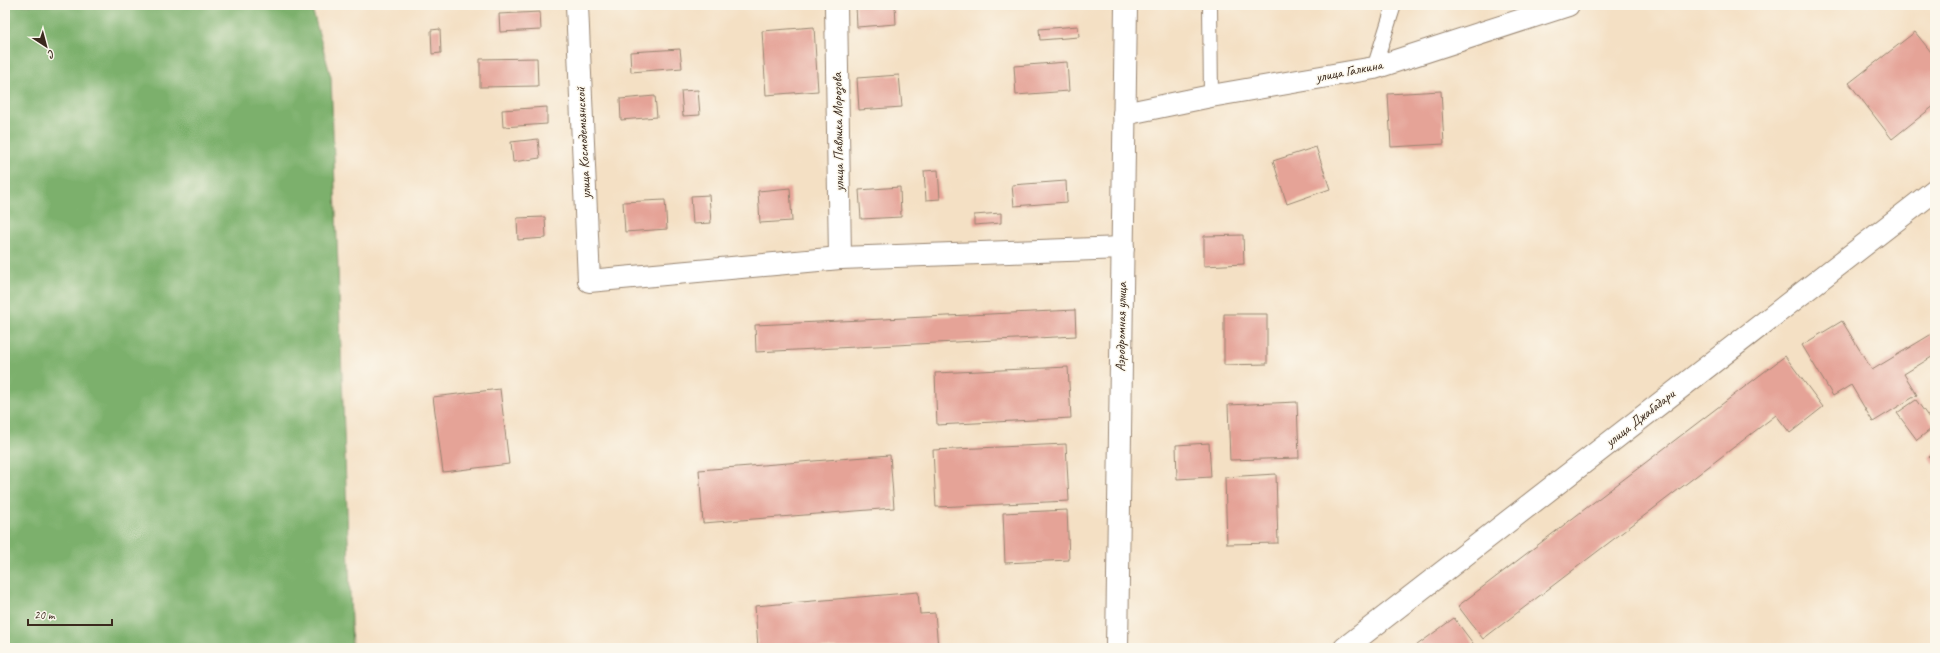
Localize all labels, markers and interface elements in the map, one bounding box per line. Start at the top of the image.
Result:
north arrow [26,26,66,66]
text: С [44,47,58,62]
street label: улица Галкина [1313,56,1385,86]
street label: улица Павлика Морозова [828,72,848,192]
street label: улица Космодемьянской [572,86,594,200]
street label: Аэродромная улица [1112,281,1130,372]
street label: улица Джабадари [1601,385,1679,451]
scale bar [28,601,112,627]
text: 20 m [34,607,56,623]

